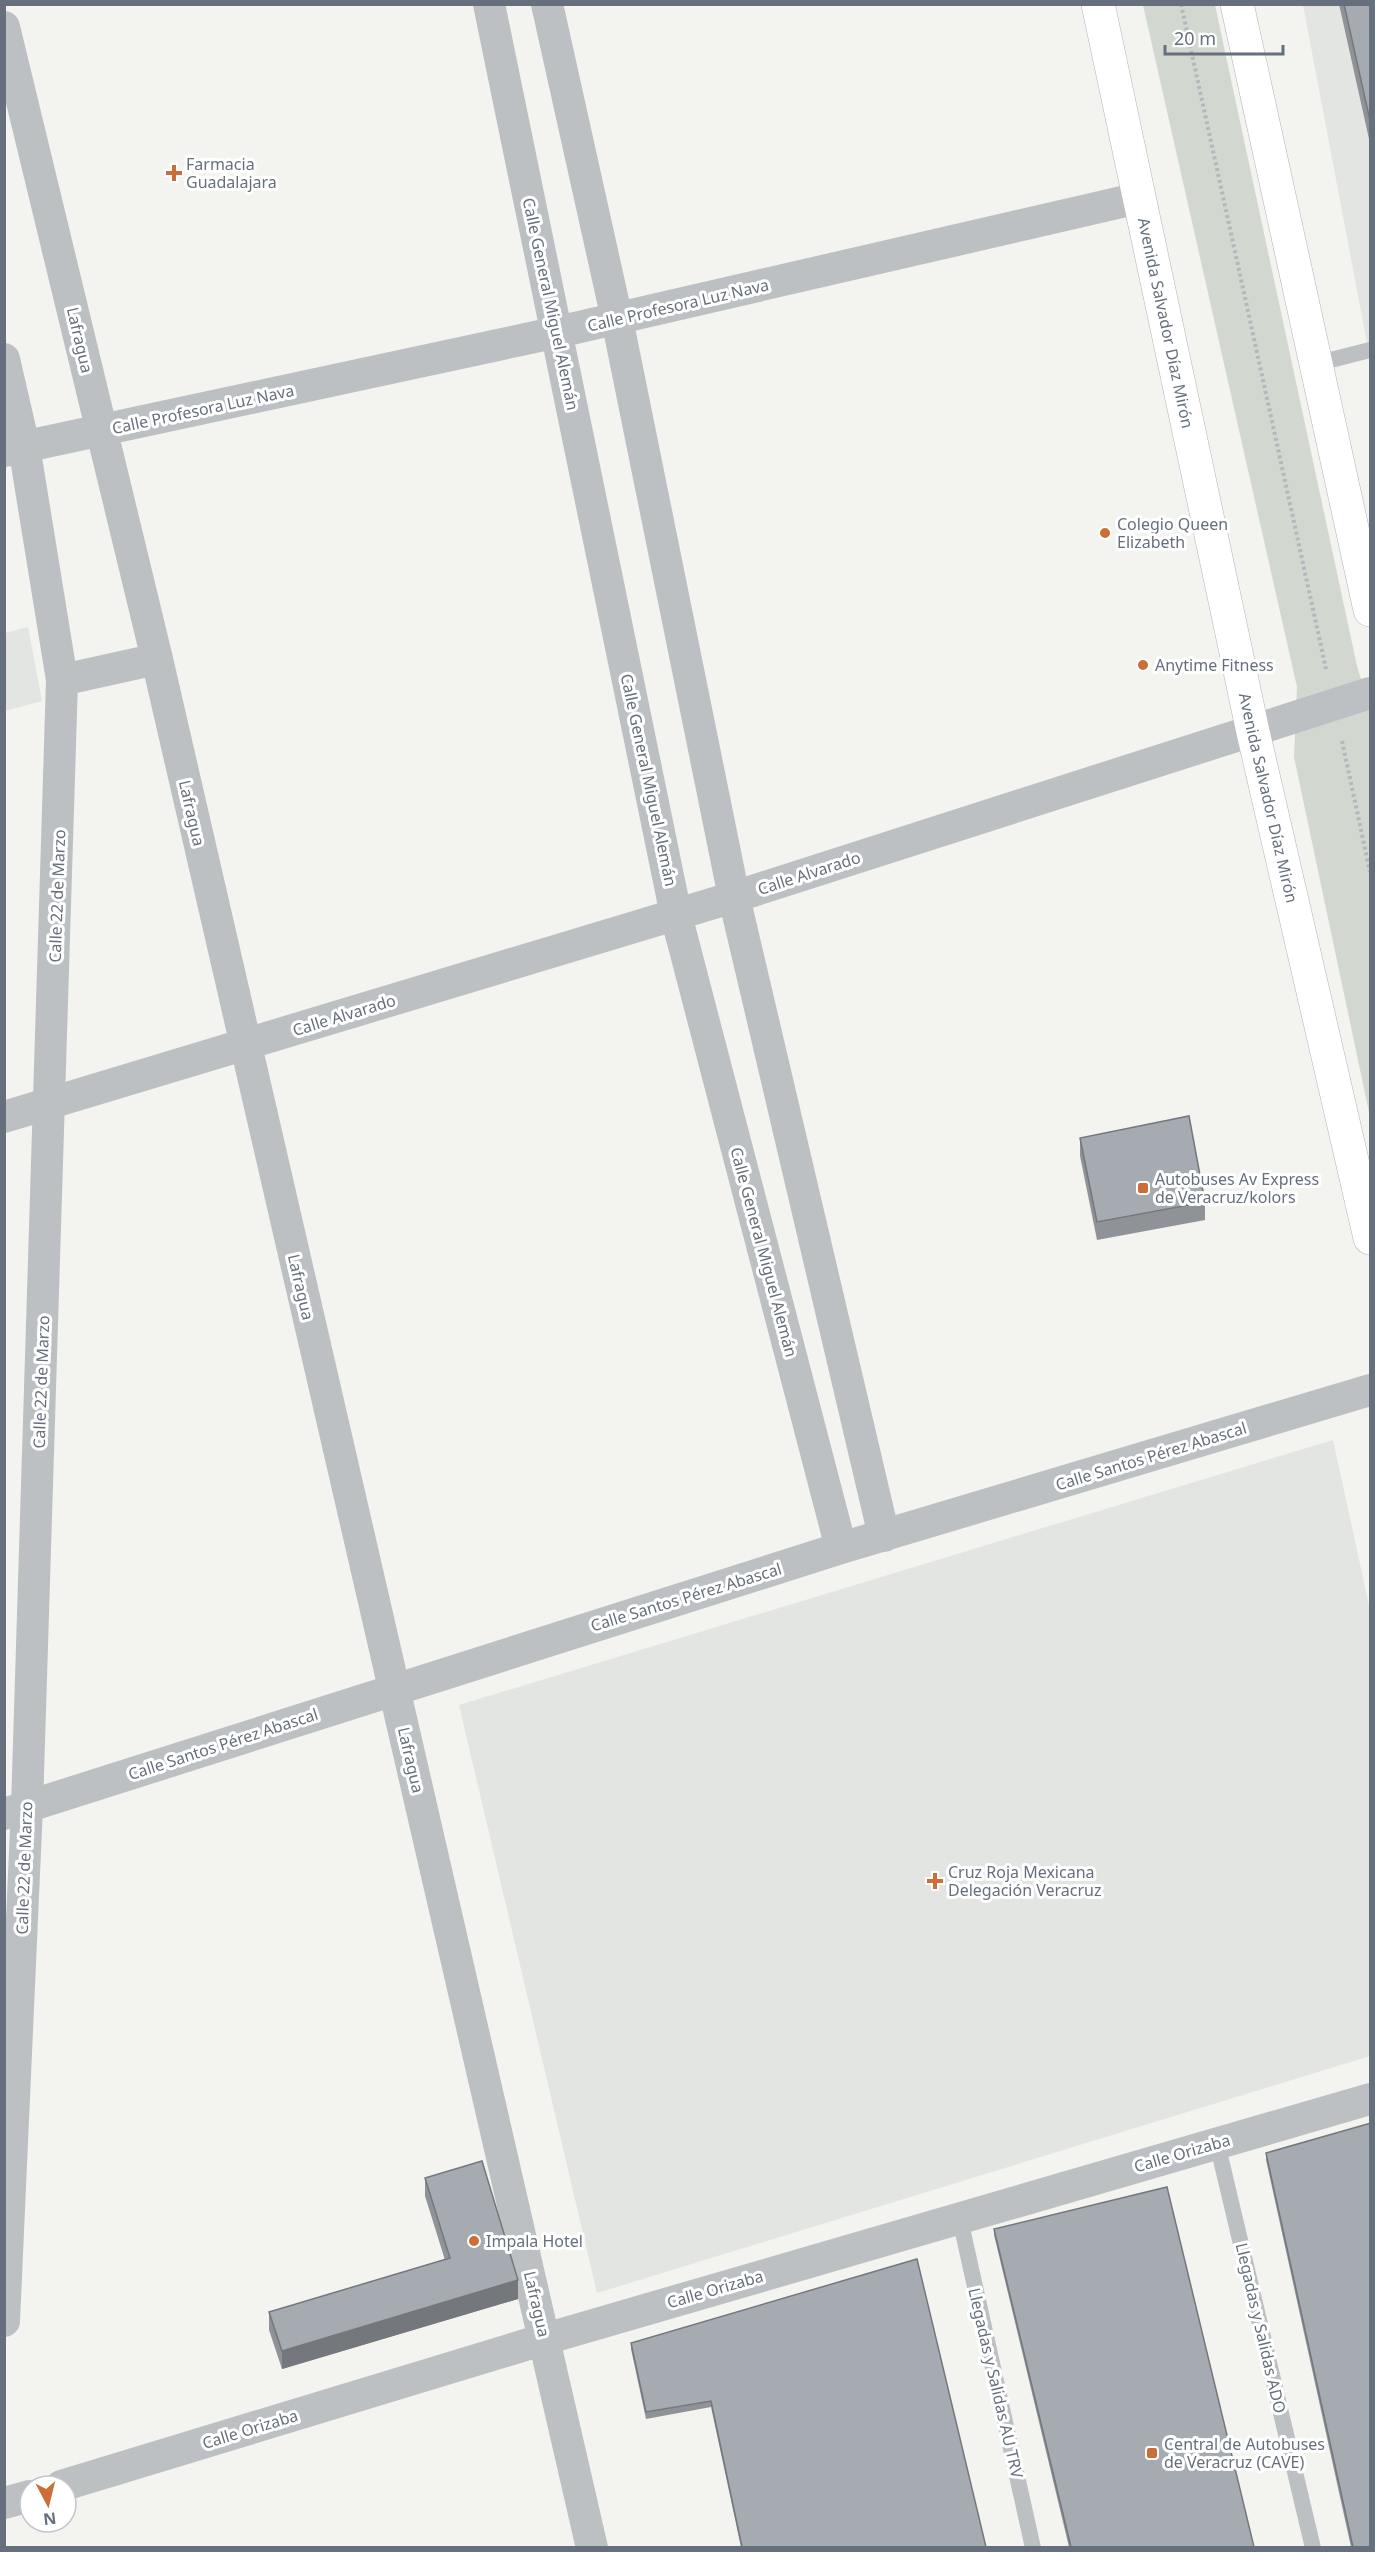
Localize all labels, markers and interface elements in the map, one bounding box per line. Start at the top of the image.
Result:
scale bar [1165,18,1284,56]
text: 20 m [1174,26,1216,50]
place label: Farmacia Guadalajara [186,153,277,193]
marker: Farmacia Guadalajara [167,166,181,180]
street label: Calle General Miguel Alemán [518,196,584,412]
street label: Avenida Salvador Díaz Mirón [1133,215,1199,430]
street label: Calle Profesora Luz Nava [585,273,771,337]
street label: Lafragua [62,305,98,375]
street label: Calle Profesora Luz Nava [110,379,296,439]
place label: Colegio Queen Elizabeth [1117,513,1228,553]
marker: Colegio Queen Elizabeth [1098,526,1112,540]
place label: Anytime Fitness [1155,654,1274,676]
marker: Anytime Fitness [1136,658,1150,672]
street label: Calle General Miguel Alemán [616,672,682,888]
street label: Avenida Salvador Díaz Mirón [1234,691,1303,905]
street label: Lafragua [174,778,210,848]
street label: Calle 22 de Marzo [44,829,70,963]
street label: Calle Alvarado [755,846,863,900]
street label: Calle Alvarado [290,989,398,1041]
street label: Calle General Miguel Alemán [725,1145,803,1359]
place label: Autobuses Av Express de Veracruz/kolors [1155,1168,1319,1208]
marker: Autobuses Av Express de Veracruz/kolors [1136,1181,1150,1195]
street label: Lafragua [283,1252,319,1322]
street label: Calle 22 de Marzo [28,1315,54,1449]
street label: Calle Santos Pérez Abascal [1053,1416,1249,1496]
street label: Calle Santos Pérez Abascal [588,1557,784,1637]
street label: Calle Santos Pérez Abascal [125,1703,321,1785]
street label: Lafragua [393,1725,429,1795]
street label: Calle 22 de Marzo [11,1801,37,1935]
place label: Cruz Roja Mexicana Delegación Veracruz [948,1861,1101,1901]
marker: Cruz Roja Mexicana Delegación Veracruz [926,1872,944,1890]
street label: Calle Orizaba [1131,2129,1233,2177]
place label: Impala Hotel [486,2230,583,2252]
marker: Impala Hotel [467,2234,481,2248]
street label: Llegadas y Salidas ADO [1231,2241,1291,2415]
street label: Calle Orizaba [664,2265,766,2313]
street label: Lafragua [519,2269,555,2339]
street label: Llegadas y Salidas AU TRV [963,2286,1029,2481]
street label: Calle Orizaba [199,2404,301,2454]
place label: Central de Autobuses de Veracruz (CAVE) [1164,2433,1325,2473]
marker: Central de Autobuses de Veracruz (CAVE) [1145,2446,1159,2460]
north arrow [18,2474,78,2534]
text: N [42,2507,58,2531]

